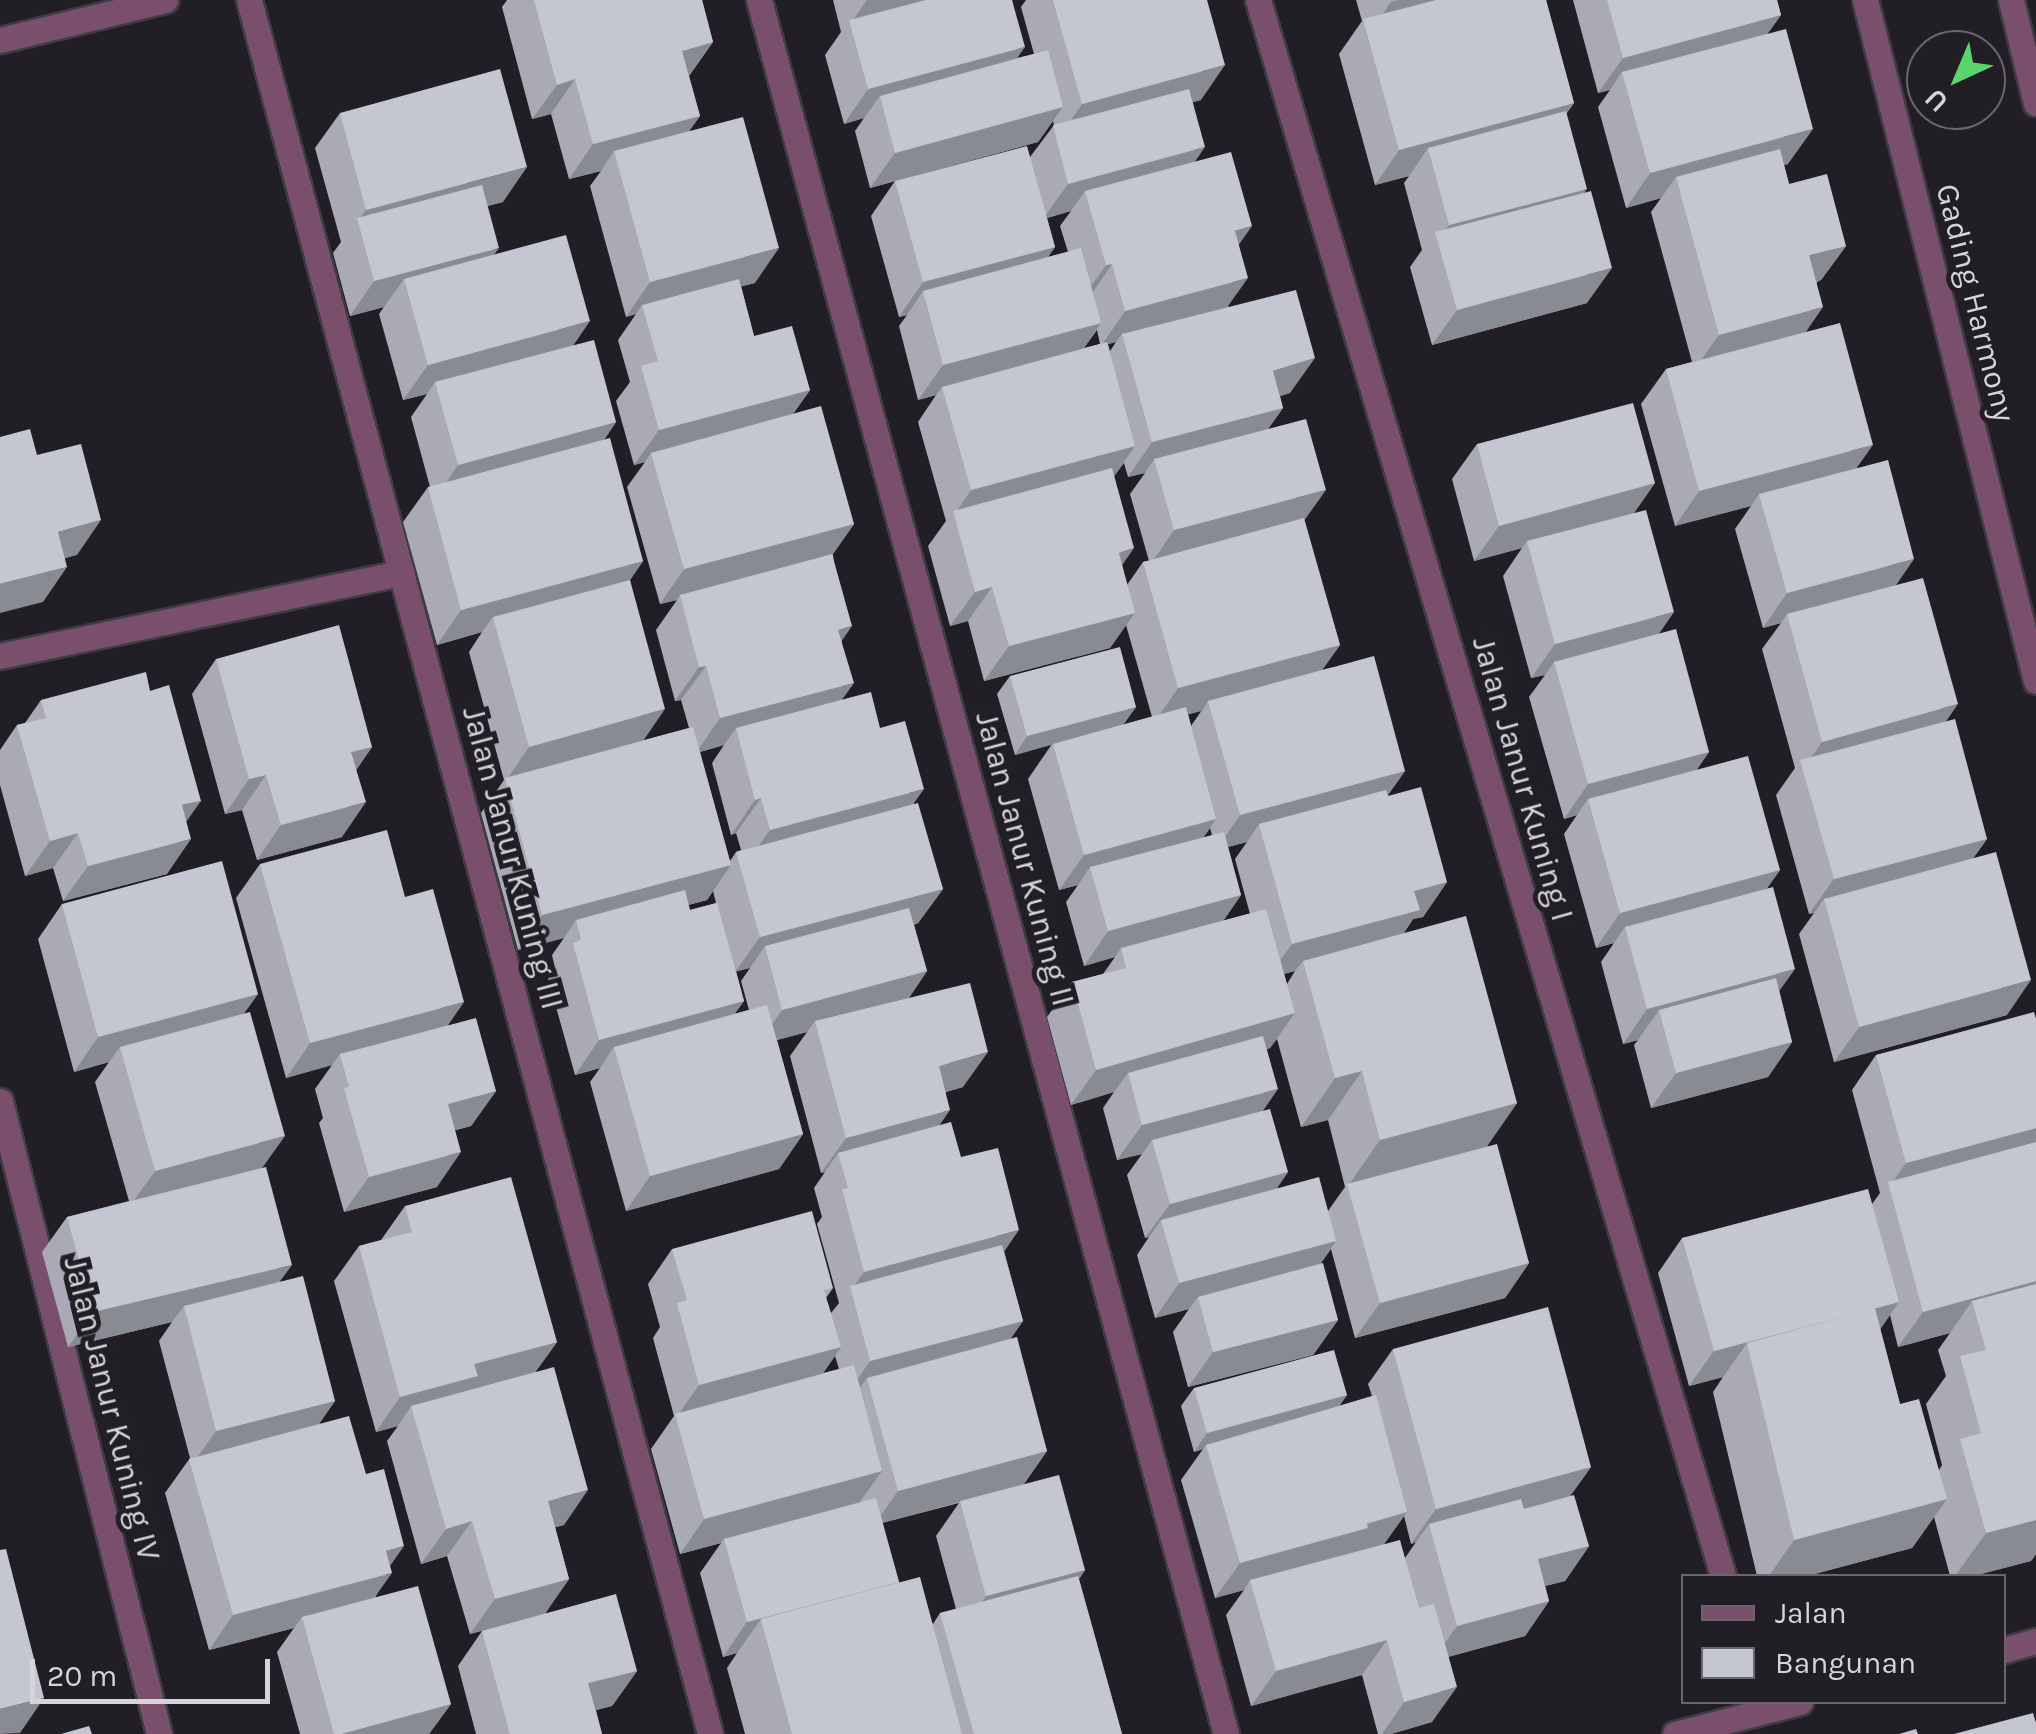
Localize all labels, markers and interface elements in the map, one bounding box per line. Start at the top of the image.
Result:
north arrow [1906,30,2006,130]
text: U [1918,82,1955,119]
street label: Gading Harmony [1927,180,2023,426]
street label: Jalan Janur Kuning I [1463,632,1581,926]
street label: Jalan Janur Kuning III [453,702,571,1014]
street label: Jalan Janur Kuning II [966,708,1082,1010]
street label: Jalan Janur Kuning IV [55,1253,167,1565]
legend [1681,1574,2006,1704]
text: Jalan [1775,1595,1847,1631]
scale bar [35,1639,275,1701]
text: Bangunan [1775,1645,1916,1681]
text: 20 m [47,1658,117,1694]

